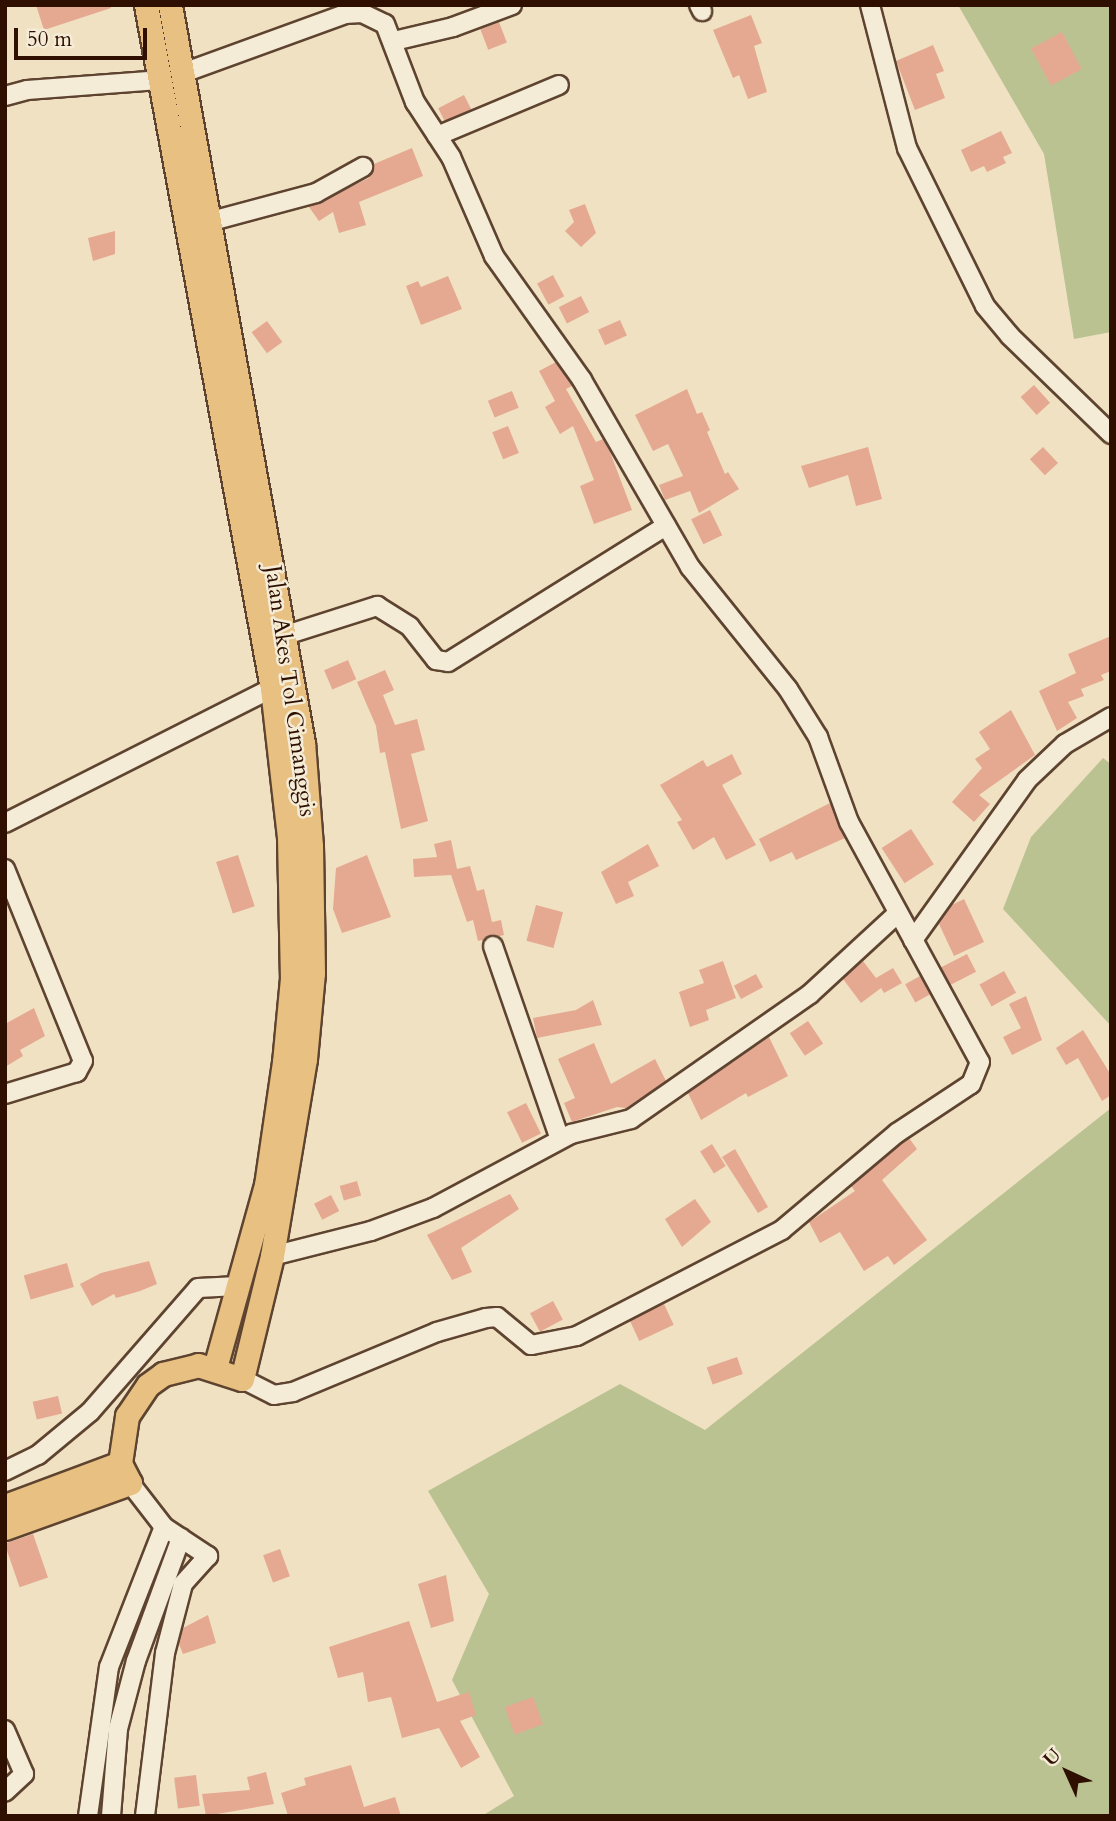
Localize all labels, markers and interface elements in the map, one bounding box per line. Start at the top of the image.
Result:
scale bar [18,14,150,58]
text: 50 m [27,25,72,54]
street label: Jalan Akes Tol Cimanggis [259,564,321,818]
north arrow [1032,1737,1102,1807]
text: U [1037,1742,1067,1772]

